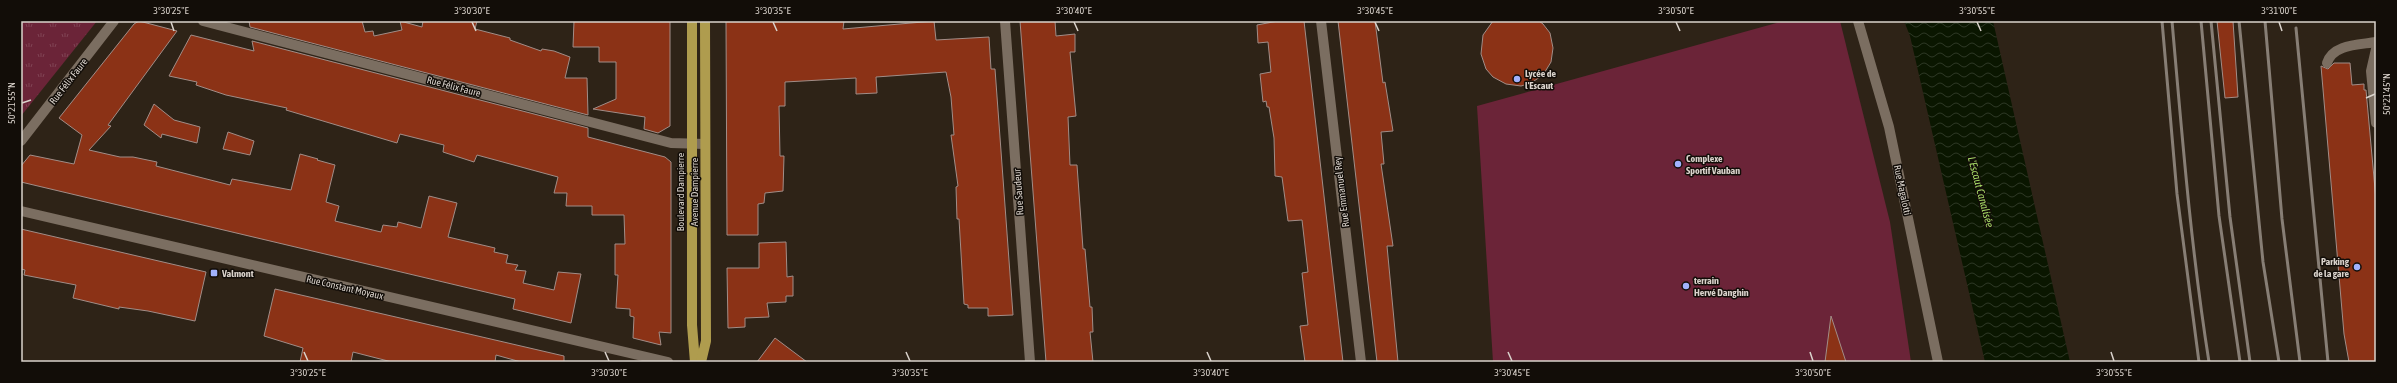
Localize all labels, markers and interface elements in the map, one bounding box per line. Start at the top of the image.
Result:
text: 3°30'25"E [153,5,189,16]
text: 3°30'30"E [454,5,490,16]
text: 3°30'35"E [755,5,791,16]
text: 3°30'40"E [1056,5,1092,16]
text: 3°30'45"E [1357,5,1393,16]
text: 3°30'50"E [1658,5,1694,16]
text: 3°30'55"E [1959,5,1995,16]
text: 3°31'00"E [2261,5,2297,16]
street label: Rue Félix Faure [47,56,90,106]
place label: Lycée de l'Escaut [1525,68,1556,91]
text: 50°21'45"N [2381,73,2392,115]
street label: Rue Félix Faure [426,74,482,99]
marker: Lycée de l'Escaut [1512,74,1522,84]
text: 50°21'55"N [6,82,17,124]
street label: Boulevard Dampierre [675,152,686,231]
place label: Complexe Sportif Vauban [1686,153,1740,176]
water label: L'Escaut Canalisée [1966,155,1996,229]
street label: Rue Emmanuel Rey [1332,156,1351,228]
street label: Avenue Dampierre [689,157,700,226]
marker: Complexe Sportif Vauban [1673,159,1683,169]
street label: Rue Magalotti [1892,164,1913,216]
street label: Rue Saudeur [1011,167,1026,216]
place label: Parking de la gare [2313,256,2350,279]
marker: Parking de la gare [2352,262,2362,272]
marker: Valmont [209,268,219,278]
place label: Valmont [221,268,254,279]
street label: Rue Constant Moyaux [305,273,385,302]
place label: terrain Hervé Danghin [1693,275,1749,298]
marker: terrain Hervé Danghin [1681,281,1691,291]
text: 3°30'25"E [290,367,326,378]
text: 3°30'30"E [591,367,627,378]
text: 3°30'35"E [892,367,928,378]
text: 3°30'40"E [1193,367,1229,378]
text: 3°30'45"E [1494,367,1530,378]
text: 3°30'50"E [1795,367,1831,378]
text: 3°30'55"E [2096,367,2132,378]

